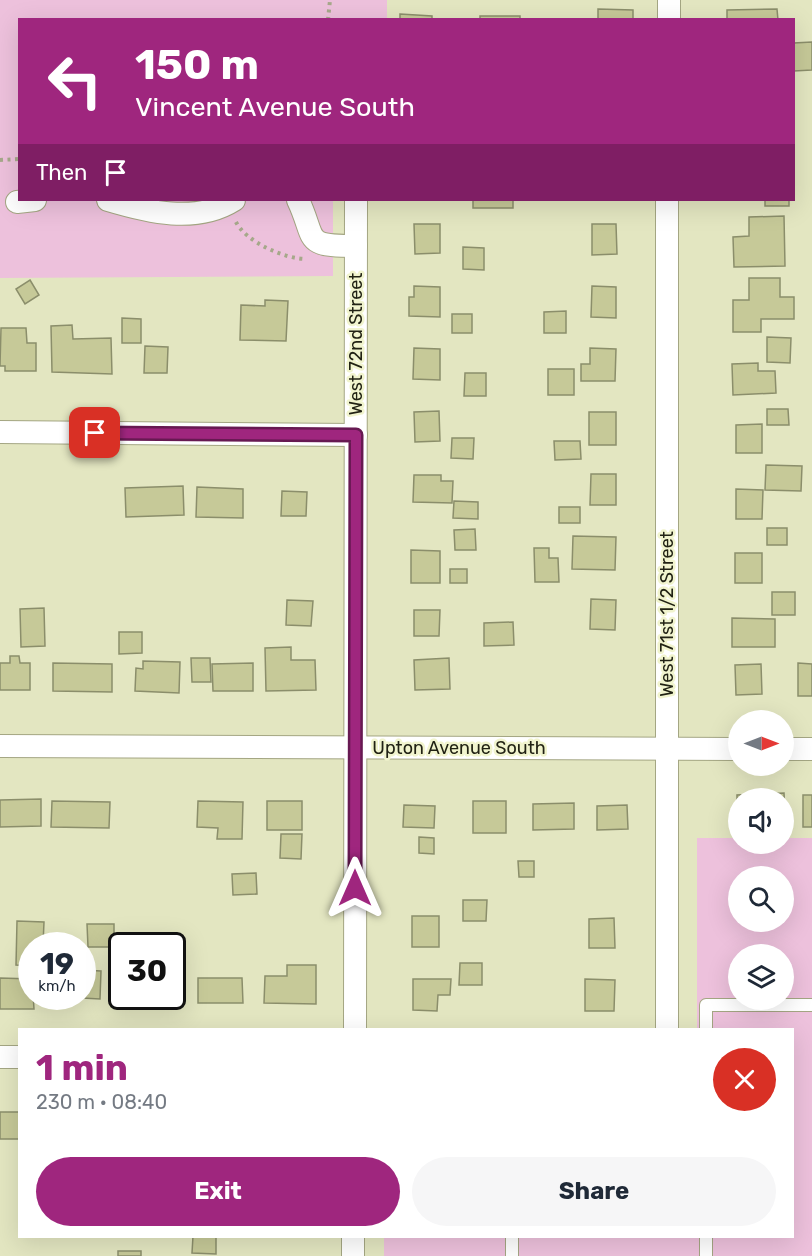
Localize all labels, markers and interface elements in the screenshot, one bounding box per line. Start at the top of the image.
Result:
text: 150 m [135,40,259,90]
icon: left [36,42,114,120]
text: Vincent Avenue South [135,91,415,123]
icon: arrive [99,156,132,189]
text: Then [36,159,87,186]
street label: West 72nd Street [345,273,367,415]
pin [69,407,120,458]
icon: arrive [78,416,111,449]
street label: West 71st 1/2 Street [656,531,678,697]
north arrow [728,710,794,776]
map controls [728,710,794,1010]
street label: Upton Avenue South [372,737,546,759]
button: sound [728,788,794,854]
position arrow [323,856,387,920]
button: search [728,866,794,932]
speed limit sign: 30 [108,932,186,1010]
button: layers [728,944,794,1010]
text: 19 [40,946,74,982]
text: km/h [38,977,76,995]
text: 1 min [36,1046,128,1089]
button: close [713,1048,776,1111]
text: 230 m · 08:40 [36,1090,167,1114]
button: Exit [36,1157,400,1226]
button: Share [412,1157,776,1226]

